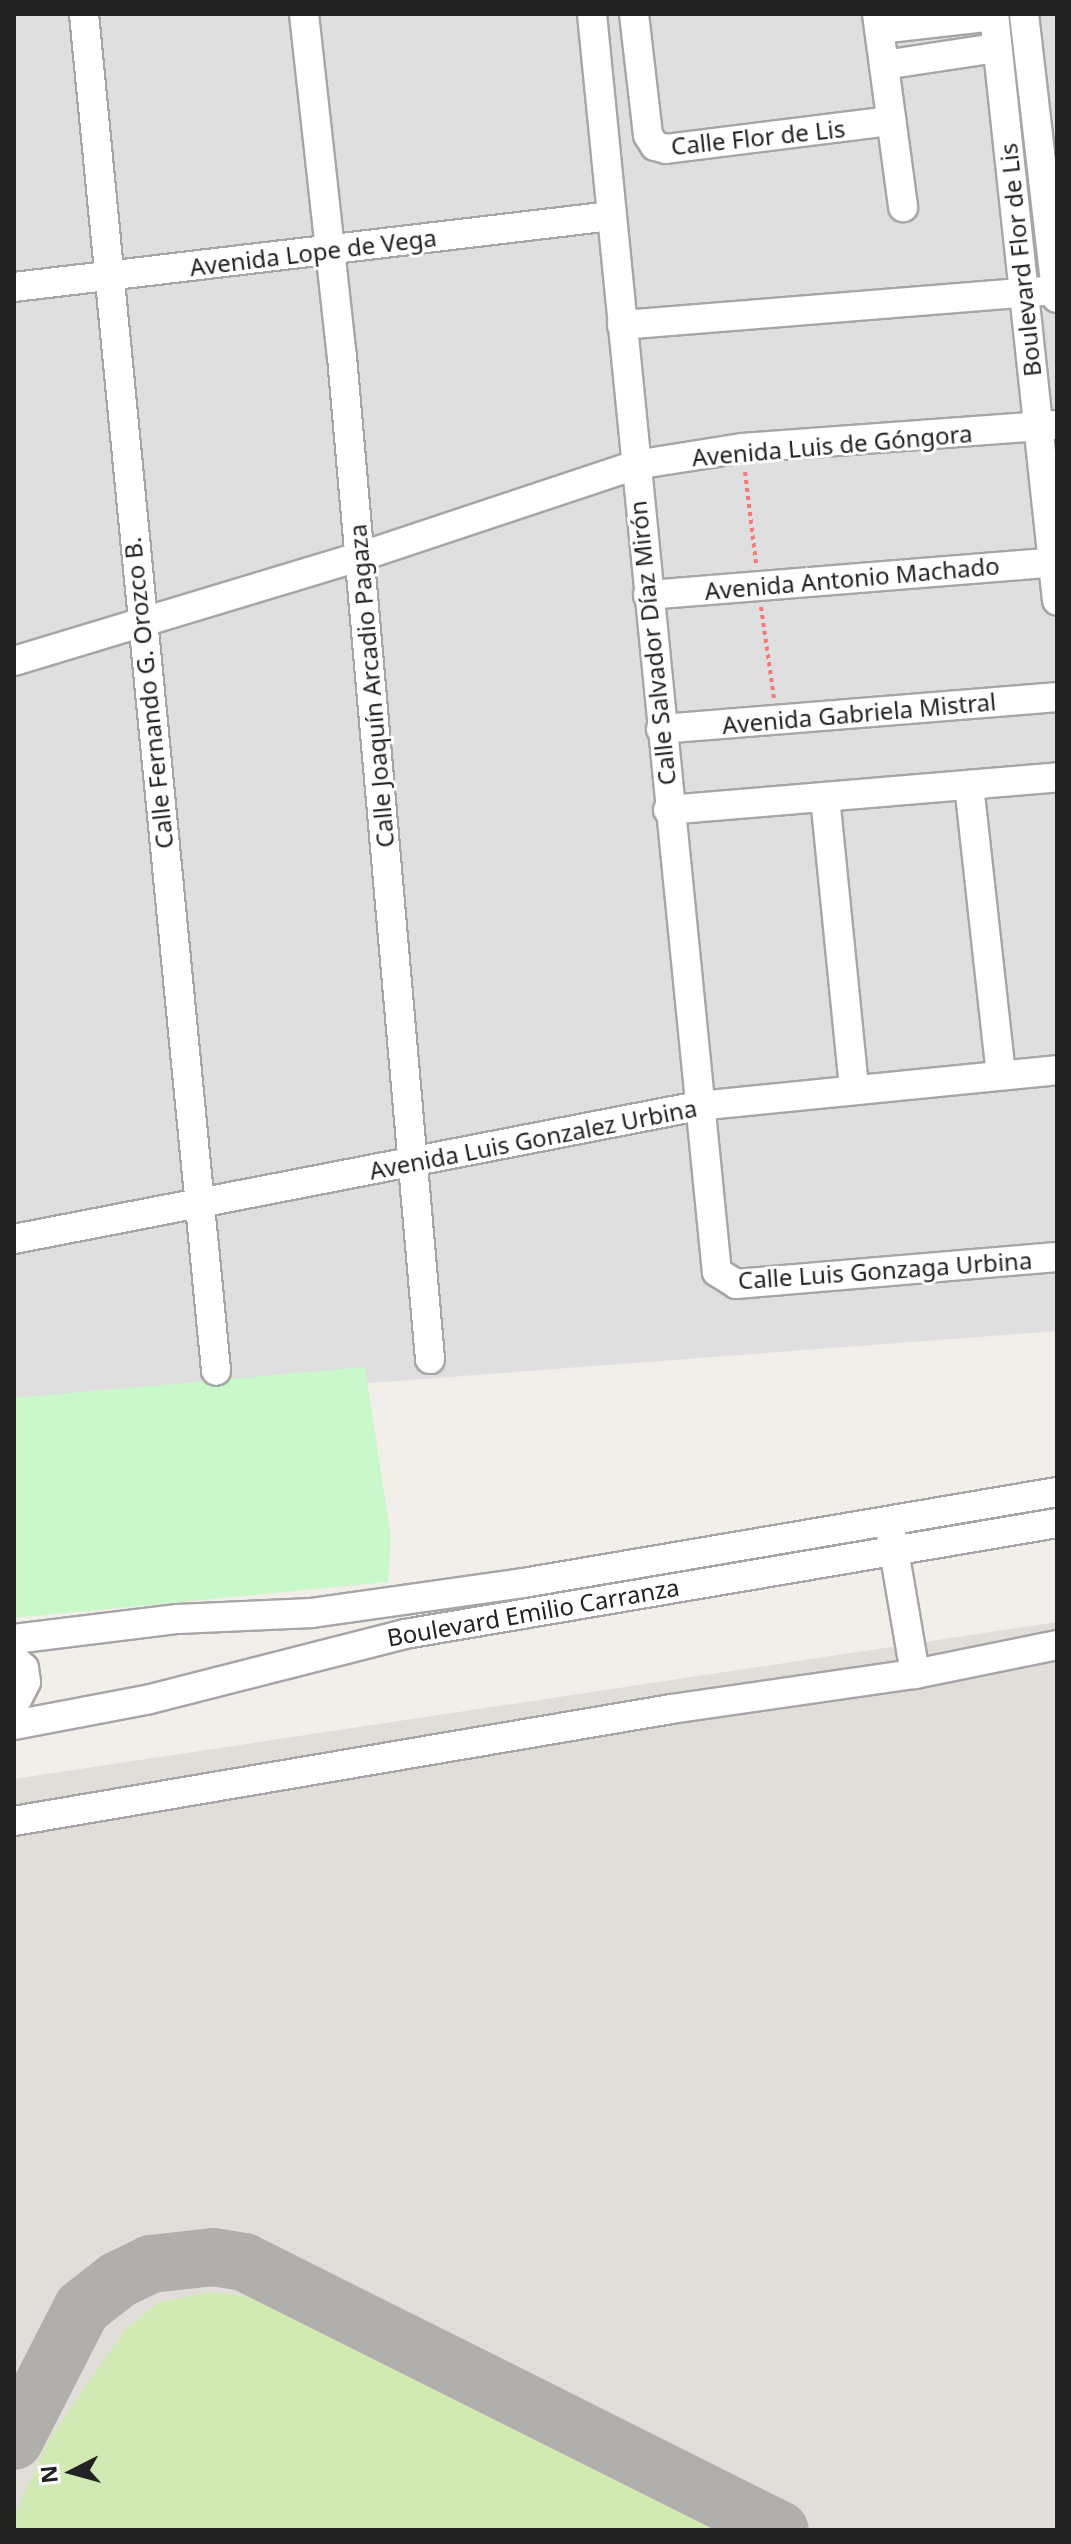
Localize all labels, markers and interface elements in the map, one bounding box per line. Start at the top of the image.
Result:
street label: Calle Flor de Lis [670,114,846,160]
street label: Boulevard Flor de Lis [993,142,1047,378]
street label: Avenida Lope de Vega [188,223,438,281]
street label: Avenida Luis de Góngora [691,418,973,472]
street label: Calle Salvador Díaz Mirón [623,499,681,787]
street label: Calle Joaquín Arcadio Pagaza [343,523,399,849]
street label: Calle Fernando G. Orozco B. [117,536,179,850]
street label: Avenida Antonio Machado [703,551,1001,605]
street label: Avenida Gabriela Mistral [721,687,997,739]
street label: Avenida Luis Gonzalez Urbina [367,1093,699,1185]
street label: Calle Luis Gonzaga Urbina [737,1245,1033,1295]
street label: Boulevard Emilio Carranza [385,1572,681,1652]
north arrow [32,2432,112,2512]
text: N [32,2464,64,2485]

